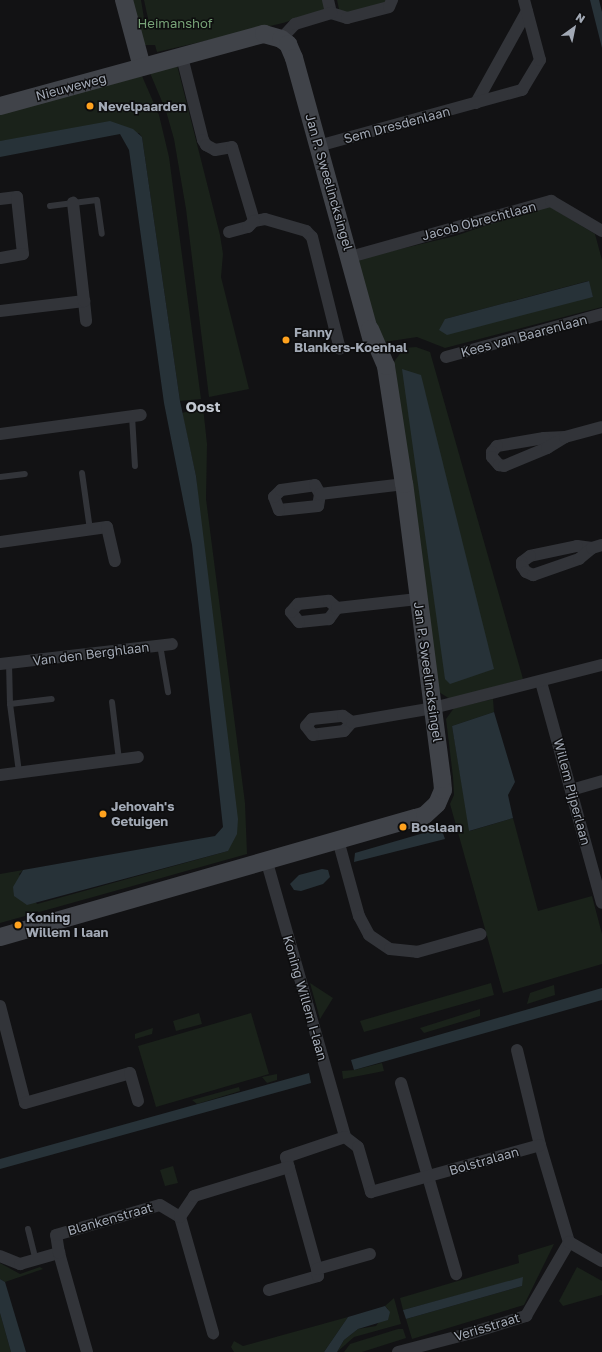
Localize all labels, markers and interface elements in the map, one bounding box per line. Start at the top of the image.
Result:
north arrow [554,8,594,48]
text: N [574,10,588,25]
park label: Heimanshof [137,15,213,31]
street label: Nieuweweg [34,70,108,104]
place label: Nevelpaarden [98,98,186,114]
marker: Nevelpaarden [85,101,95,111]
street label: Sem Dresdenlaan [342,103,452,147]
street label: Jan P. Sweelincksingel [302,112,356,252]
street label: Jacob Obrechtlaan [420,198,538,244]
street label: Kees van Baarenlaan [459,312,589,360]
place label: Fanny Blankers-Koenhal [294,325,407,356]
marker: Fanny Blankers-Koenhal [281,335,291,345]
district label: Oost [186,398,220,416]
street label: Jan P. Sweelincksingel [410,601,446,743]
street label: Van den Berghlaan [32,639,150,669]
street label: Willem Pijperlaan [550,737,594,847]
place label: Jehovah's Getuigen [111,799,175,830]
marker: Jehovah's Getuigen [98,809,108,819]
place label: Boslaan [411,819,463,835]
marker: Boslaan [398,822,408,832]
place label: Koning Willem I laan [26,910,108,941]
marker: Koning Willem I laan [13,920,23,930]
street label: Koning Willem I-laan [280,934,330,1062]
street label: Bolstralaan [447,1144,521,1178]
street label: Blankenstraat [66,1199,154,1239]
street label: Verisstraat [452,1310,522,1344]

